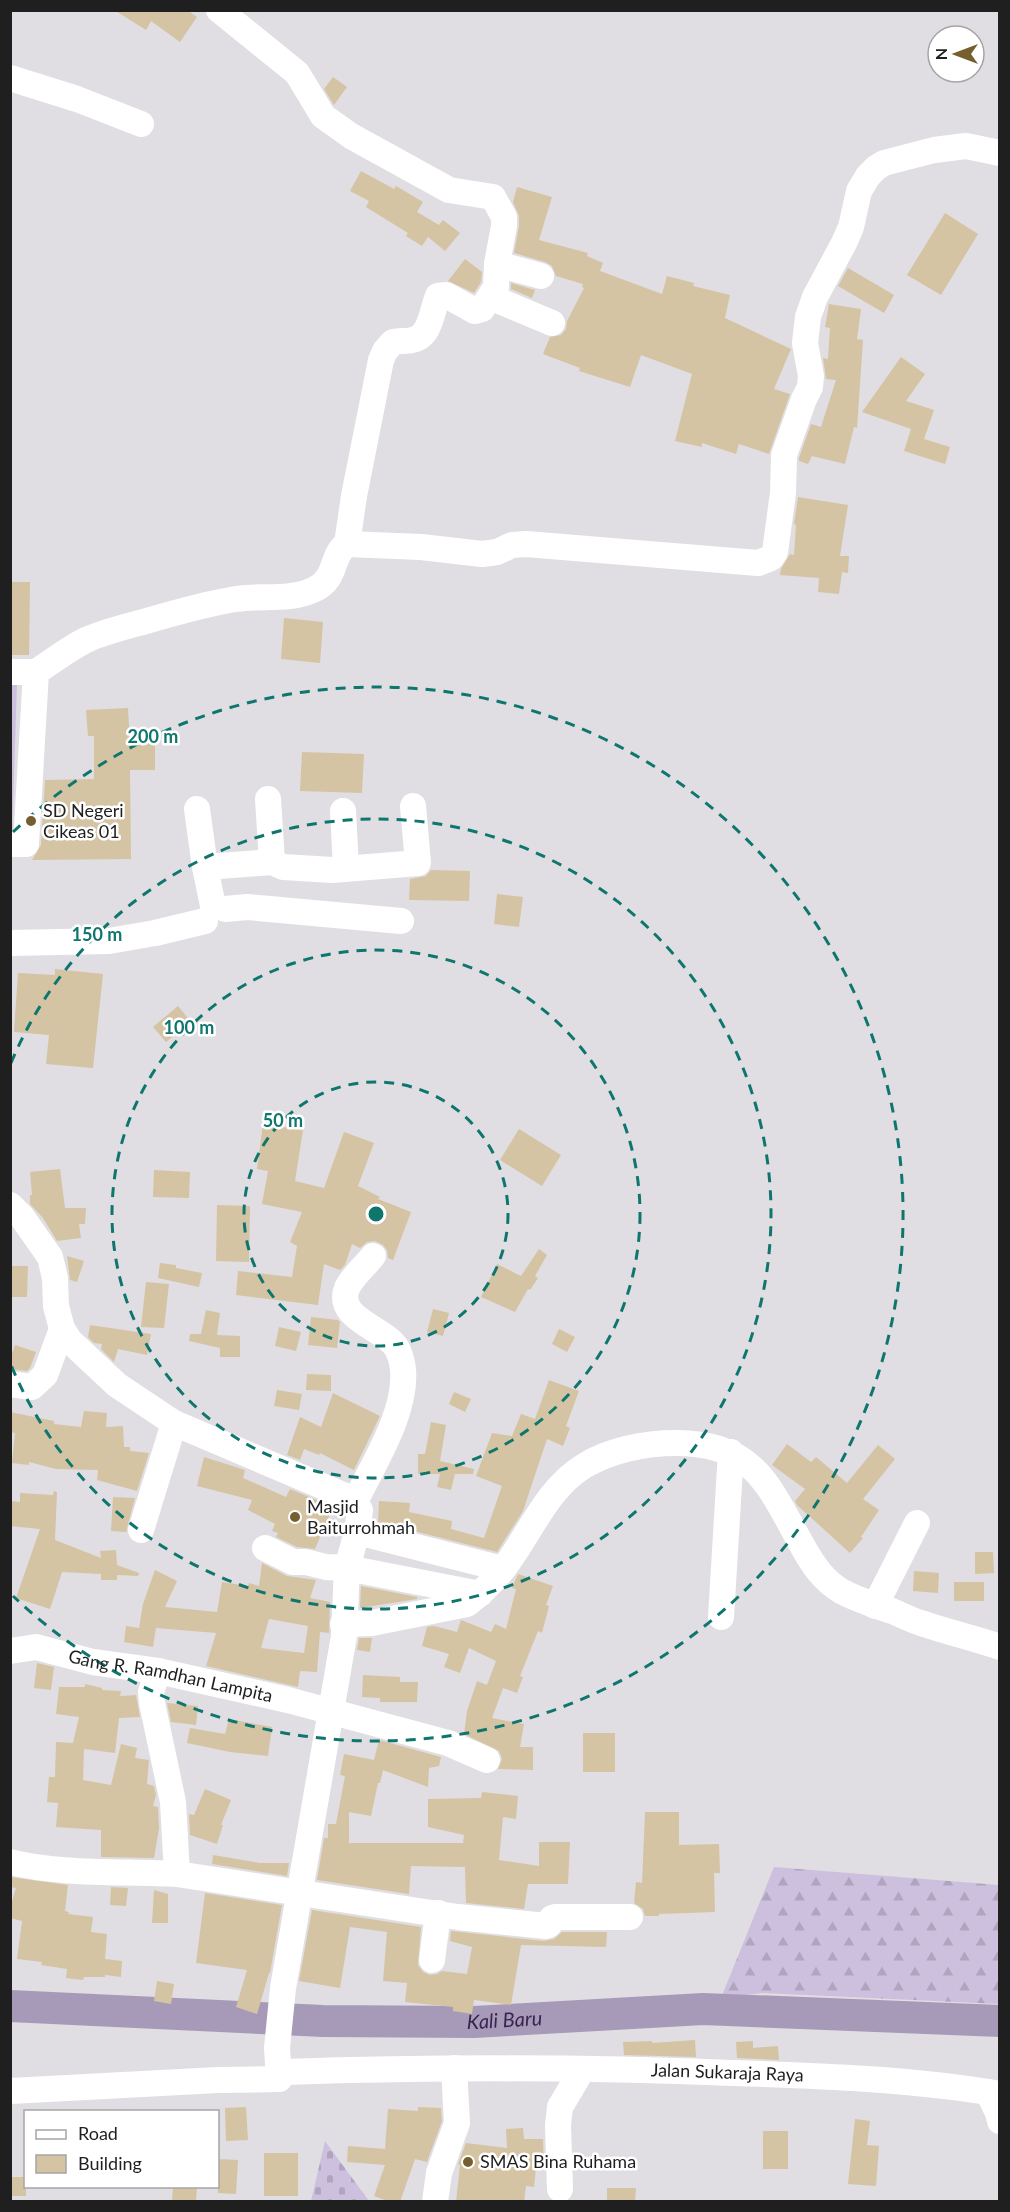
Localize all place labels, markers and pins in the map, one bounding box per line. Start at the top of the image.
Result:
place label: SD Negeri Cikeas 01 [43,799,124,842]
marker: SD Negeri Cikeas 01 [24,814,38,828]
centre of rings [366,1204,386,1224]
place label: Masjid Baiturrohmah [307,1495,415,1538]
marker: Masjid Baiturrohmah [288,1510,302,1524]
place label: SMAS Bina Ruhama [480,2150,636,2172]
marker: SMAS Bina Ruhama [461,2155,475,2169]

